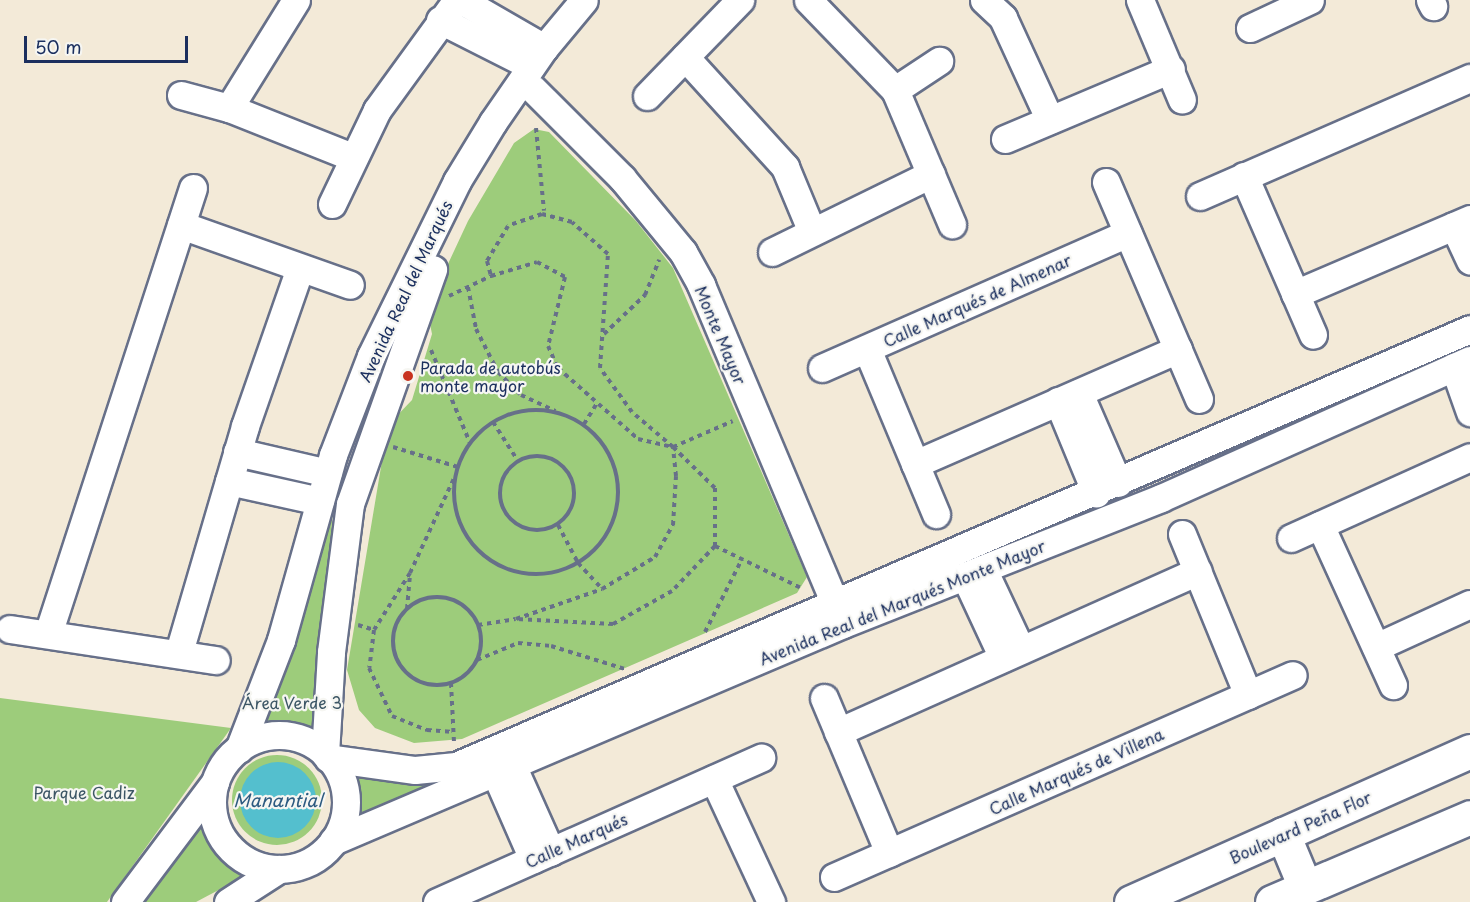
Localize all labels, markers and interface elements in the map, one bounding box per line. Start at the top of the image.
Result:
scale bar [27,24,190,62]
text: 50 m [35,33,82,60]
street label: Avenida Real del Marqués [354,197,456,385]
street label: Calle Marqués de Almenar [879,249,1075,351]
street label: Monte Mayor [692,283,750,387]
place label: Parada de autobús monte mayor [420,357,562,395]
marker: Parada de autobús monte mayor [401,369,415,383]
street label: Avenida Real del Marqués Monte Mayor [755,535,1049,669]
park label: Área Verde 3 [241,692,343,712]
street label: Calle Marqués de Villena [985,723,1167,819]
park label: Parque Cadiz [33,782,135,802]
street label: Boulevard Peña Flor [1226,787,1374,867]
water label: Manantial [233,789,323,811]
street label: Calle Marqués [521,809,631,871]

